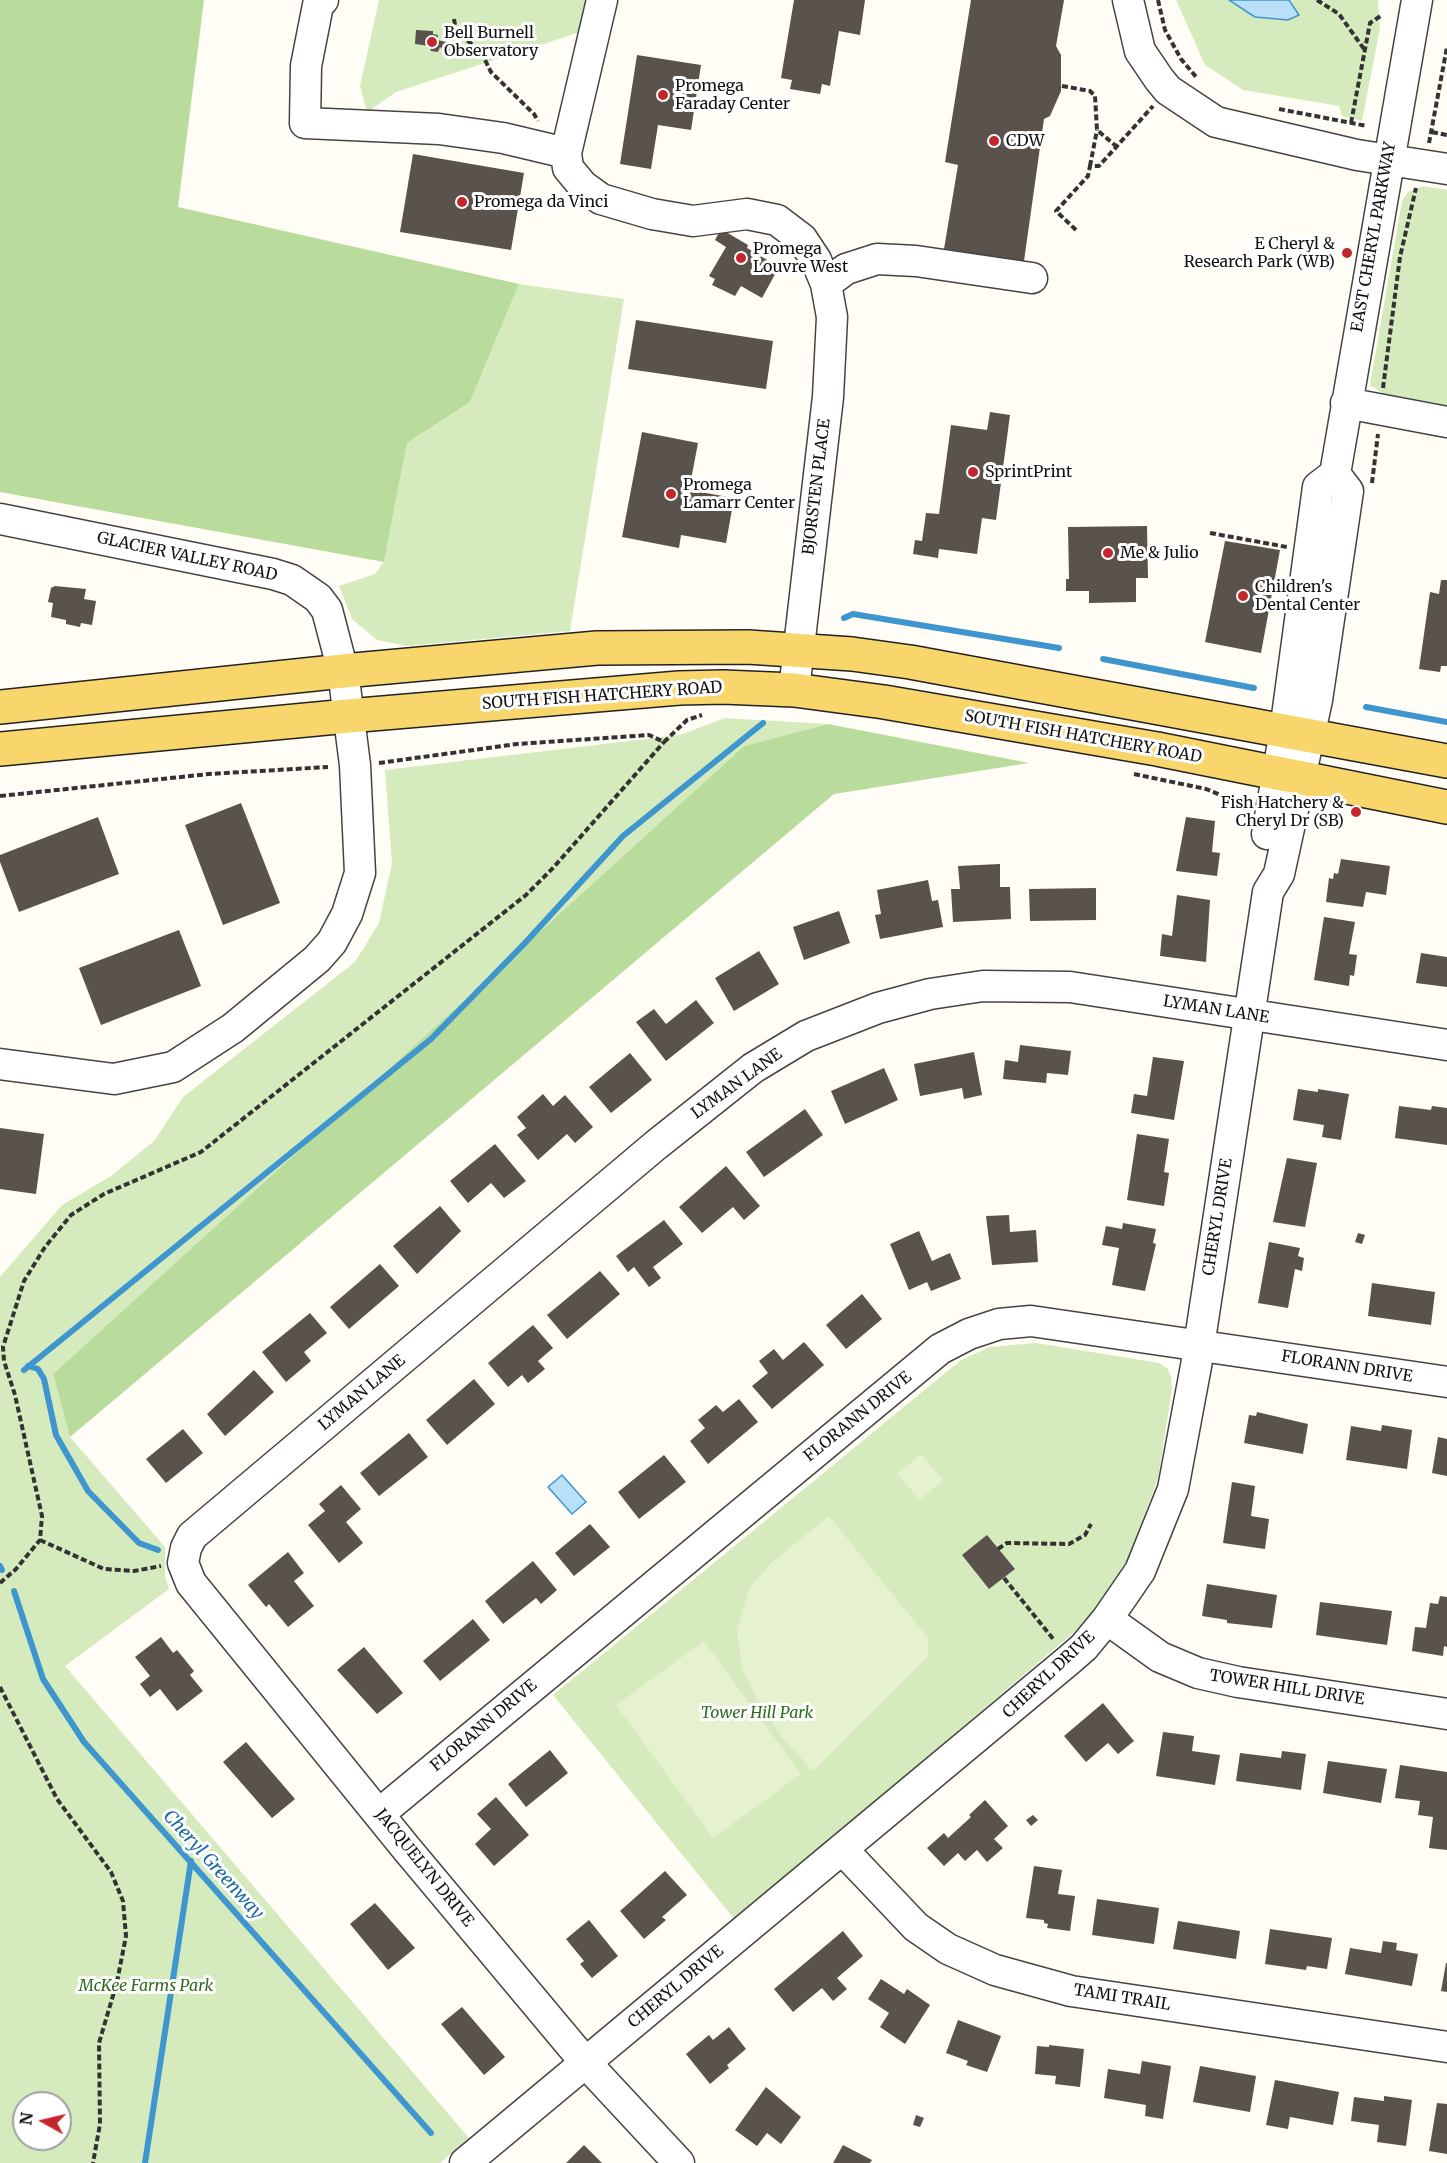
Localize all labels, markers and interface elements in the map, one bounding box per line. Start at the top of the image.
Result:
place label: Bell Burnell Observatory [444,23,538,61]
marker: Bell Burnell Observatory [425,35,439,49]
place label: Promega Faraday Center [675,76,790,114]
marker: Promega Faraday Center [656,88,670,102]
place label: CDW [1006,131,1044,151]
marker: CDW [987,134,1001,148]
street label: EAST CHERYL PARKWAY [1348,140,1400,334]
place label: Promega da Vinci [474,192,608,212]
marker: Promega da Vinci [455,195,469,209]
place label: E Cheryl & Research Park (WB) [1184,234,1335,272]
place label: Promega Louvre West [753,239,848,277]
marker: E Cheryl & Research Park (WB) [1340,246,1354,260]
marker: Promega Louvre West [734,251,748,265]
street label: BJORSTEN PLACE [799,418,835,556]
place label: SprintPrint [985,462,1072,482]
marker: SprintPrint [966,465,980,479]
place label: Promega Lamarr Center [683,475,795,513]
marker: Promega Lamarr Center [664,487,678,501]
street label: GLACIER VALLEY ROAD [95,529,279,585]
place label: Me & Julio [1120,543,1199,563]
marker: Me & Julio [1101,546,1115,560]
place label: Children's Dental Center [1255,577,1360,615]
marker: Children's Dental Center [1236,589,1250,603]
street label: SOUTH FISH HATCHERY ROAD [481,678,723,714]
street label: SOUTH FISH HATCHERY ROAD [963,707,1203,767]
place label: Fish Hatchery & Cheryl Dr (SB) [1221,793,1344,831]
marker: Fish Hatchery & Cheryl Dr (SB) [1349,805,1363,819]
street label: LYMAN LANE [1162,992,1270,1028]
street label: LYMAN LANE [688,1045,786,1123]
street label: CHERYL DRIVE [1199,1157,1237,1277]
street label: FLORANN DRIVE [1280,1347,1414,1387]
street label: LYMAN LANE [315,1351,409,1435]
street label: FLORANN DRIVE [800,1368,916,1466]
street label: CHERYL DRIVE [999,1628,1099,1722]
street label: TOWER HILL DRIVE [1208,1666,1366,1710]
street label: FLORANN DRIVE [427,1676,541,1776]
park label: Tower Hill Park [701,1703,813,1723]
street label: JACQUELYN DRIVE [371,1805,477,1931]
water label: Cheryl Greenway [158,1806,268,1924]
street label: CHERYL DRIVE [624,1942,728,2032]
park label: McKee Farms Park [79,1976,213,1996]
street label: TAMI TRAIL [1072,1981,1172,2015]
north arrow [12,2091,72,2151]
text: N [15,2111,37,2126]

